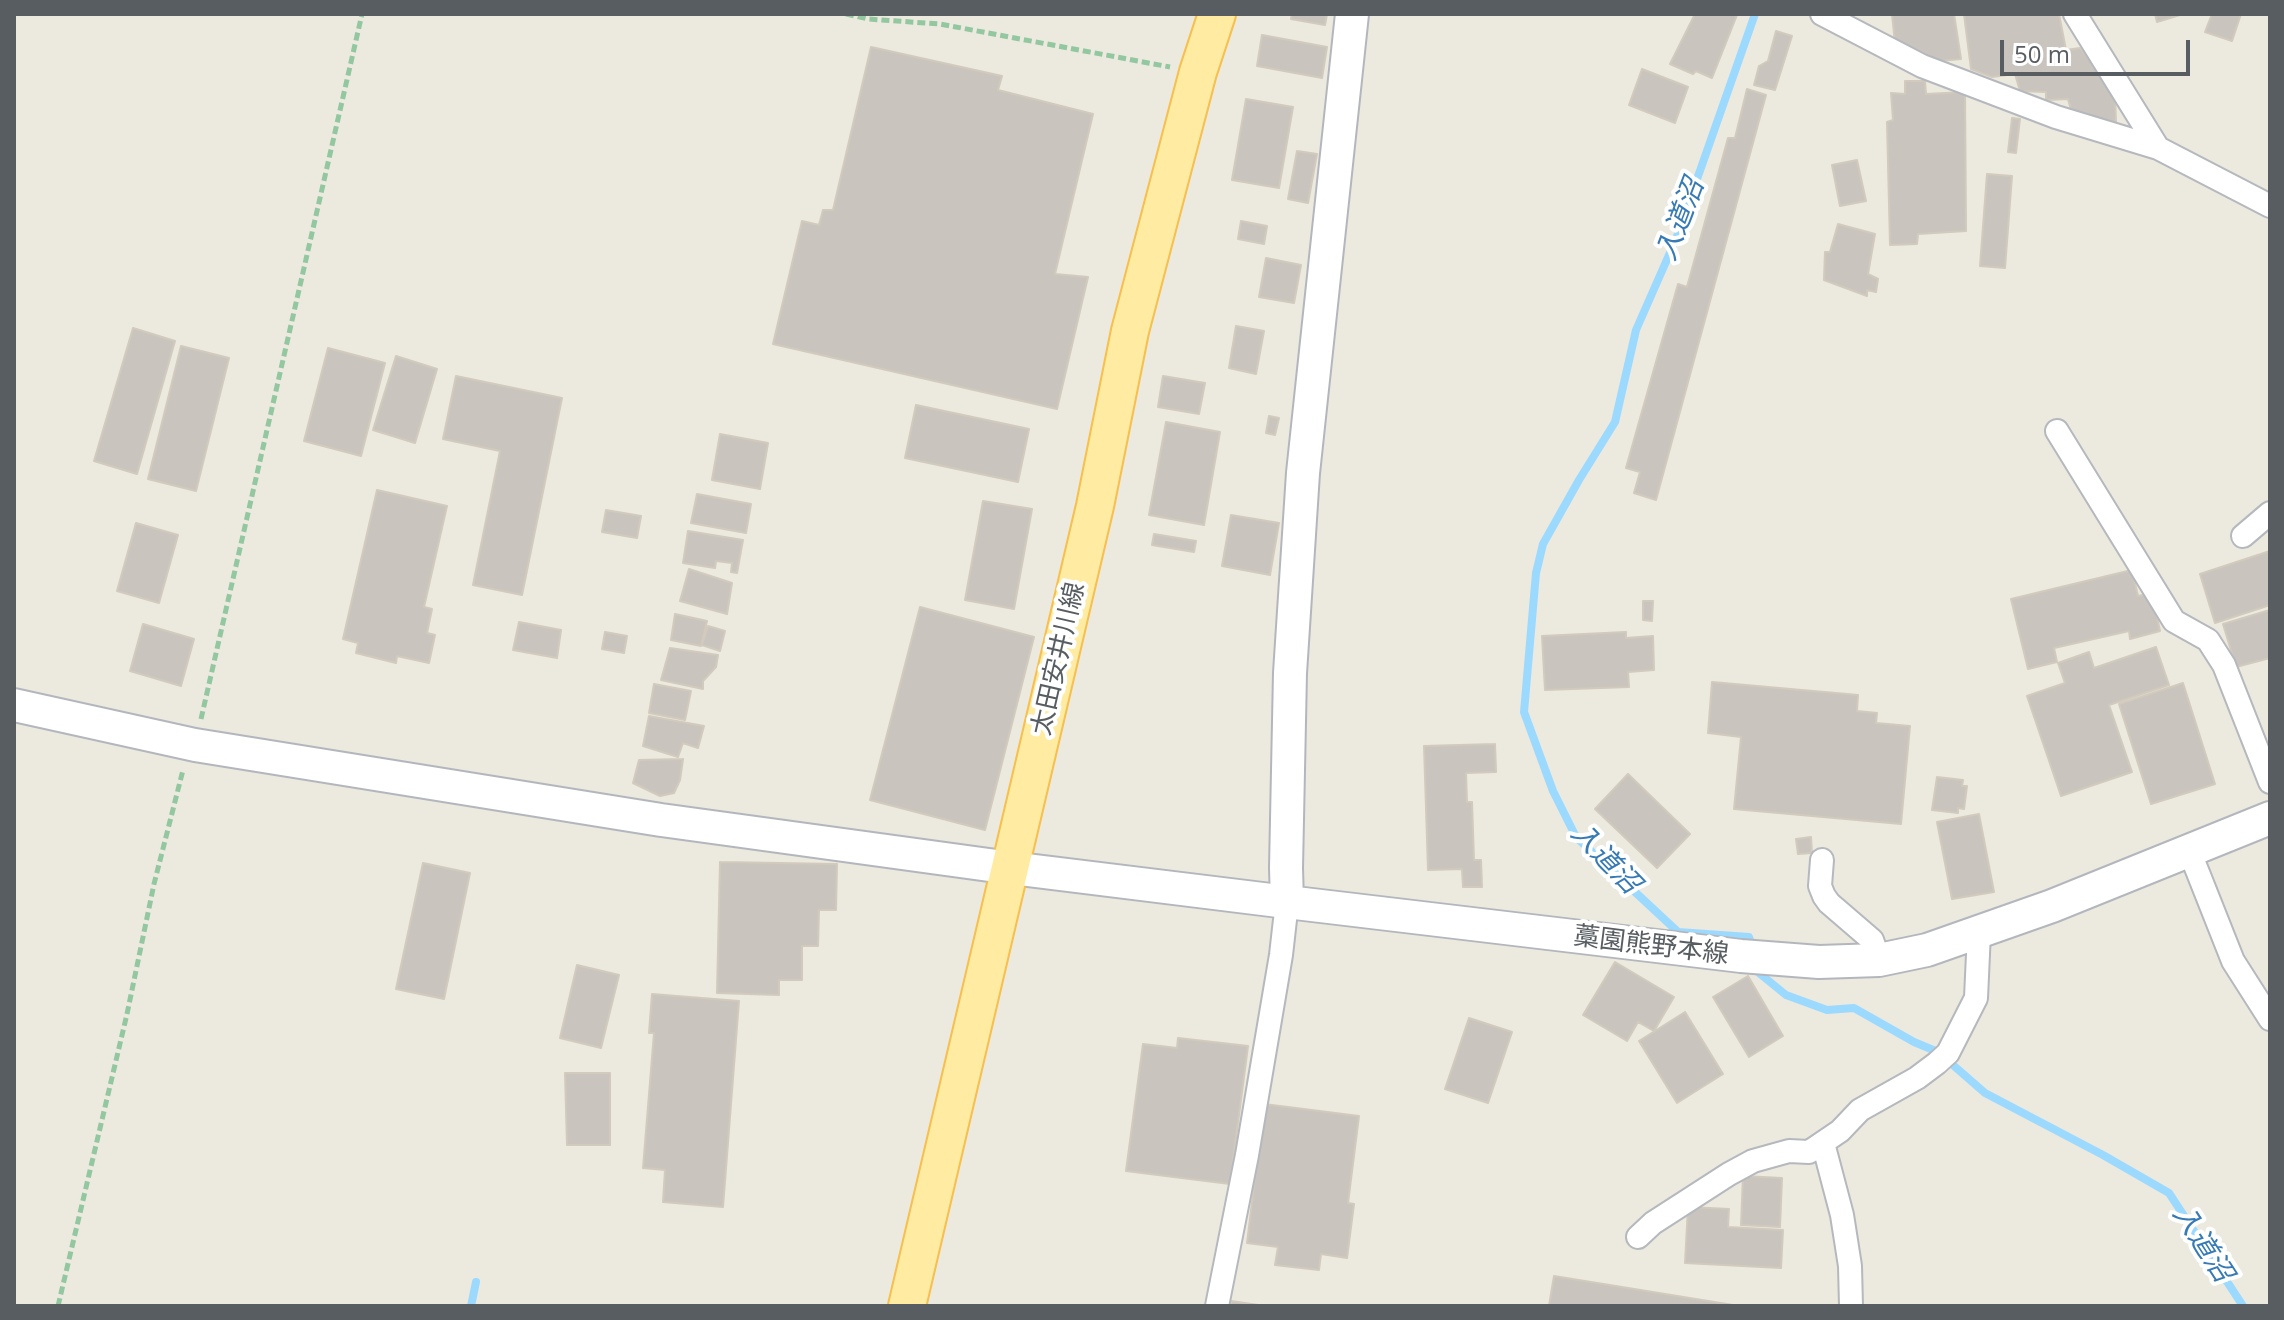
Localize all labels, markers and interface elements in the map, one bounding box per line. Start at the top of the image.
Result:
scale bar [2004,24,2194,74]
text: 50 m [2014,37,2070,70]
water label: 入道沼 [1650,175,1712,265]
street label: 太田安井川線 [1026,579,1092,739]
water label: 入道沼 [1564,817,1646,901]
street label: 藁園熊野本線 [1572,921,1730,971]
water label: 入道沼 [2165,1200,2239,1288]

